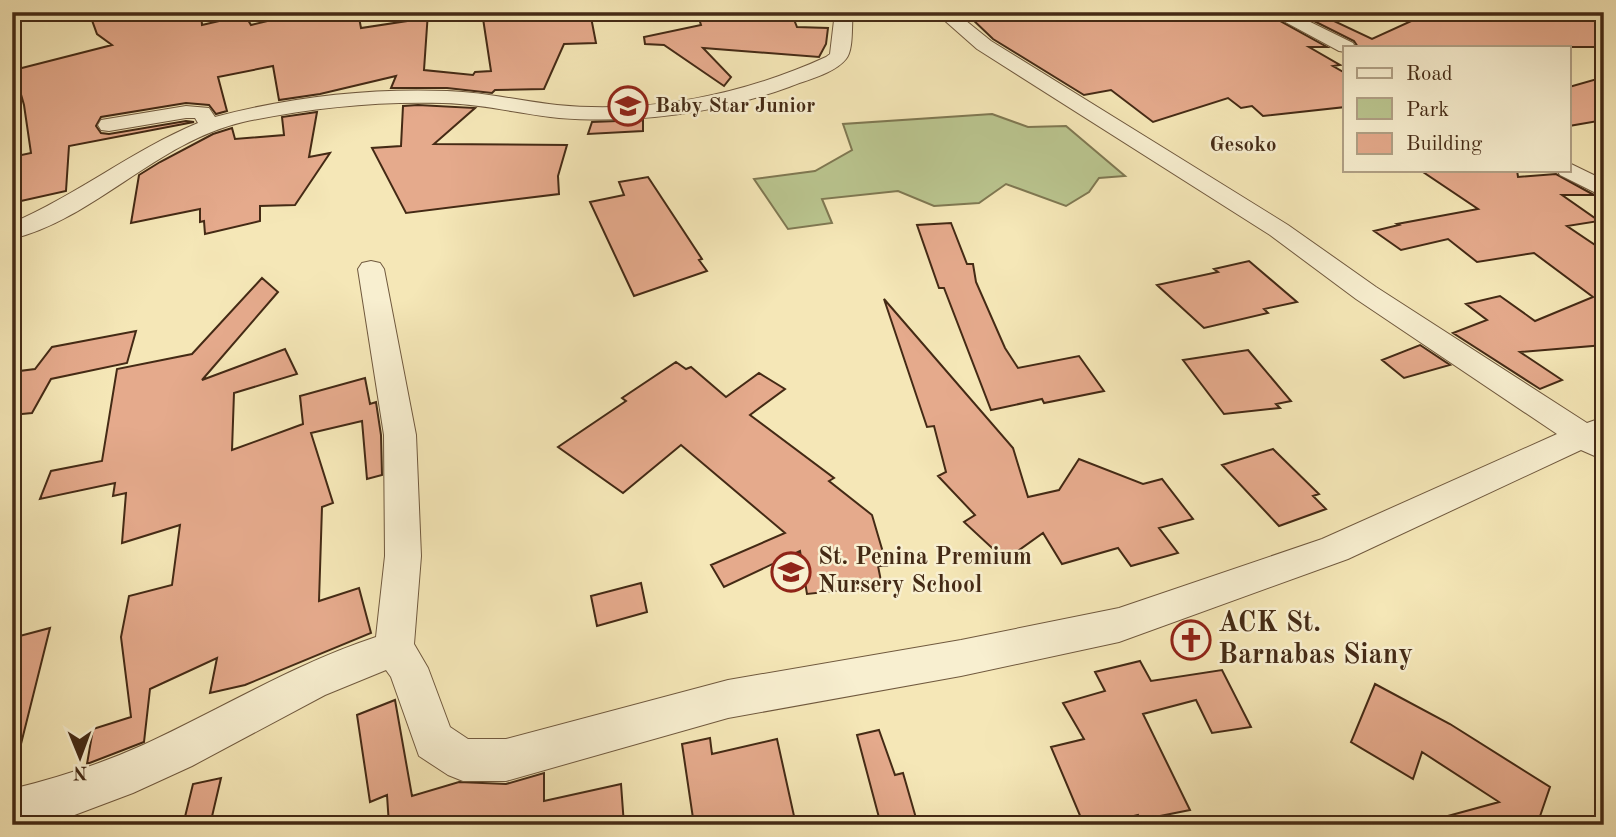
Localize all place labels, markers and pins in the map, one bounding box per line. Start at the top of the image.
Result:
school or university icon: Baby Star Junior [607,85,649,127]
place label: Baby Star Junior [655,96,815,117]
place label: St. Penina Premium Nursery School [818,546,1032,598]
school or university icon: St. Penina Premium Nursery School [770,551,812,593]
place label: ACK St. Barnabas Siany [1218,610,1413,670]
church icon: ACK St. Barnabas Siany [1170,619,1212,661]

